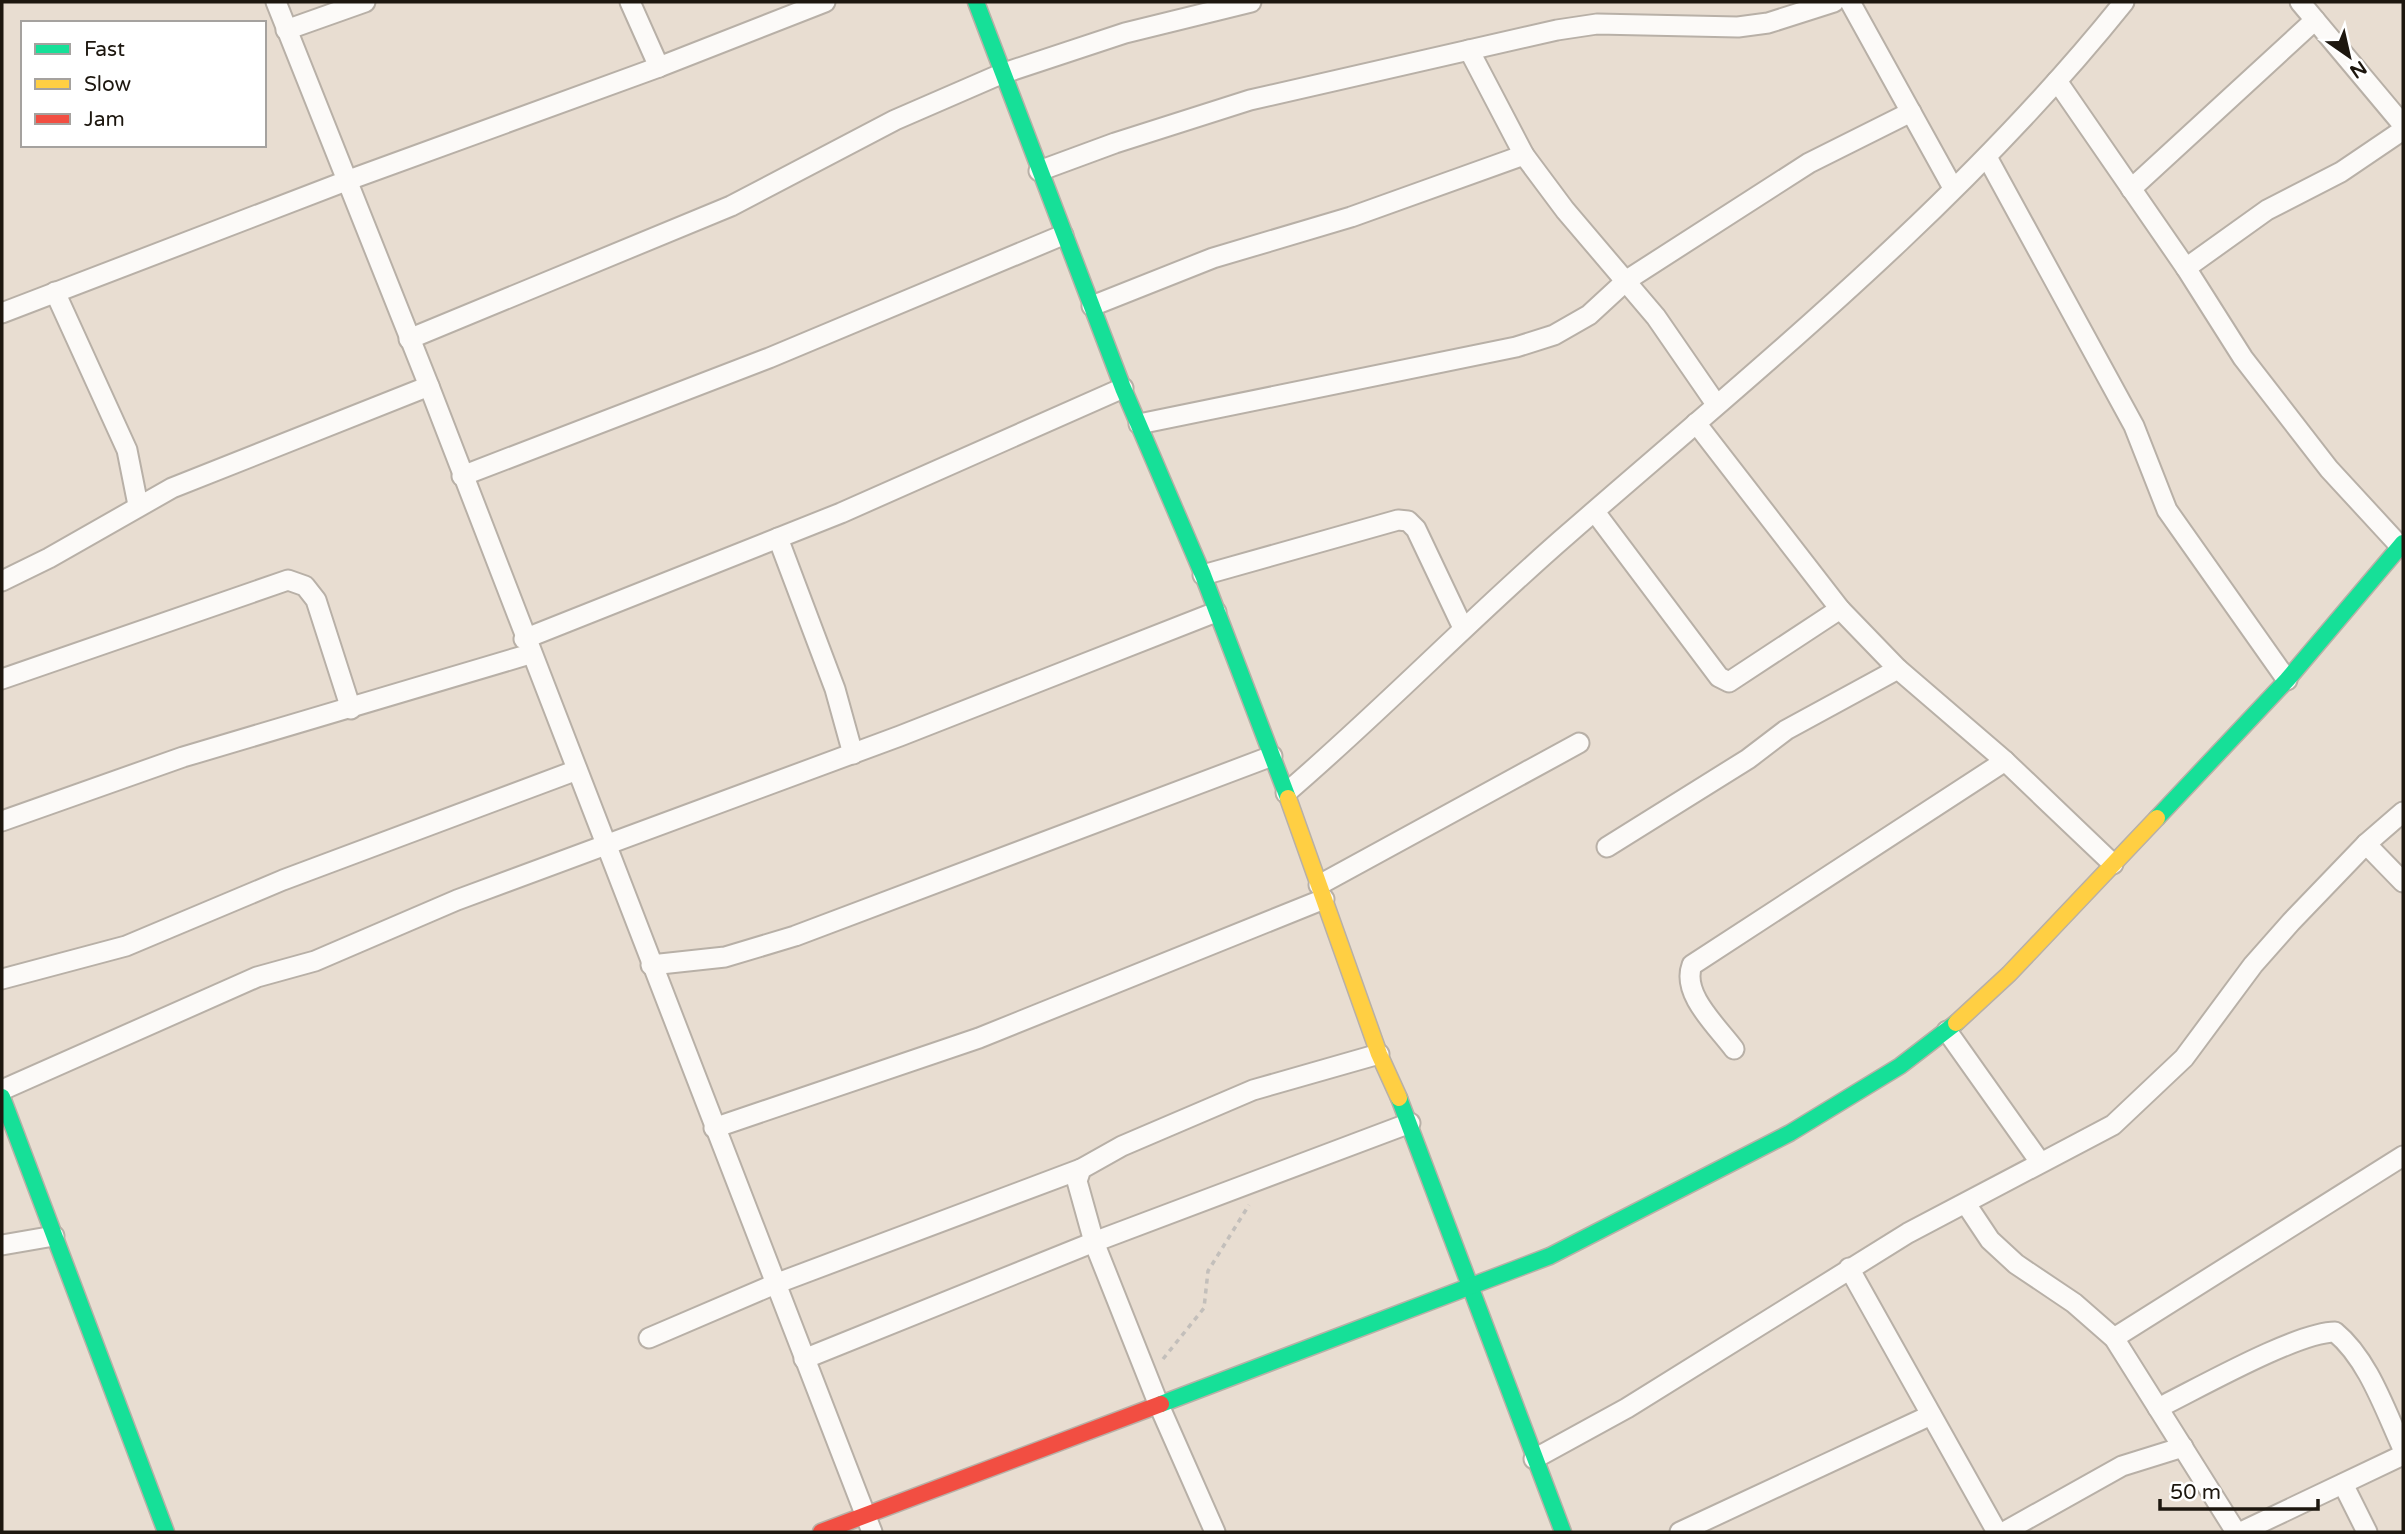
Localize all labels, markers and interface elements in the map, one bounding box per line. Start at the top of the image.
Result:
legend [21,21,266,147]
north arrow [2314,21,2384,91]
text: Fast [84,37,125,62]
text: N [2345,56,2370,83]
text: Slow [84,72,132,97]
text: Jam [84,107,125,132]
scale bar [2160,1468,2318,1512]
text: 50 m [2170,1480,2221,1505]

